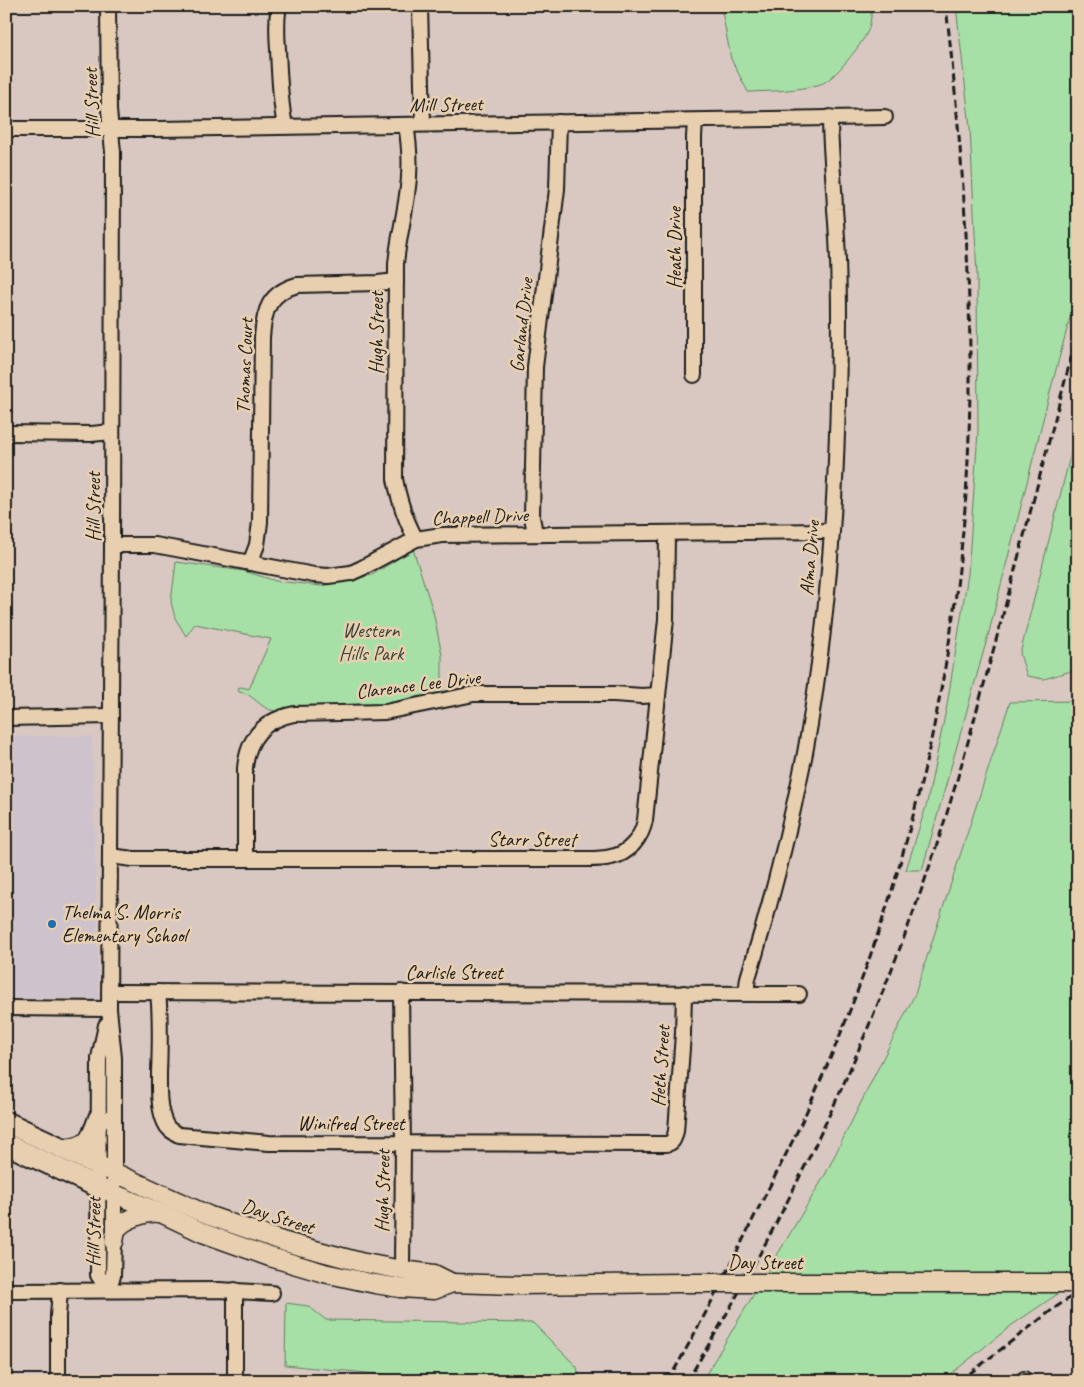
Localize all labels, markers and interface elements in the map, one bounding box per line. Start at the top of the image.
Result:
street label: Hill Street [78,65,105,138]
street label: Mill Street [409,91,485,118]
street label: Heath Drive [662,206,687,289]
street label: Garland Drive [504,275,539,373]
street label: Hugh Street [364,289,389,374]
street label: Thomas Court [230,315,259,414]
street label: Hill Street [81,470,106,542]
street label: Chappell Drive [431,502,530,531]
street label: Alma Drive [794,518,825,596]
park label: Western Hills Park [339,618,405,666]
street label: Clarence Lee Drive [355,664,483,705]
street label: Starr Street [488,827,579,852]
place label: Thelma S. Morris Elementary School [62,900,190,948]
marker: Thelma S. Morris Elementary School [46,918,58,930]
street label: Carlisle Street [405,960,505,985]
street label: Heth Street [645,1022,676,1108]
street label: Winifred Street [298,1111,407,1136]
street label: Hugh Street [369,1147,396,1233]
street label: Day Street [238,1193,319,1241]
street label: Hill Street [80,1194,107,1267]
street label: Day Street [728,1250,805,1275]

